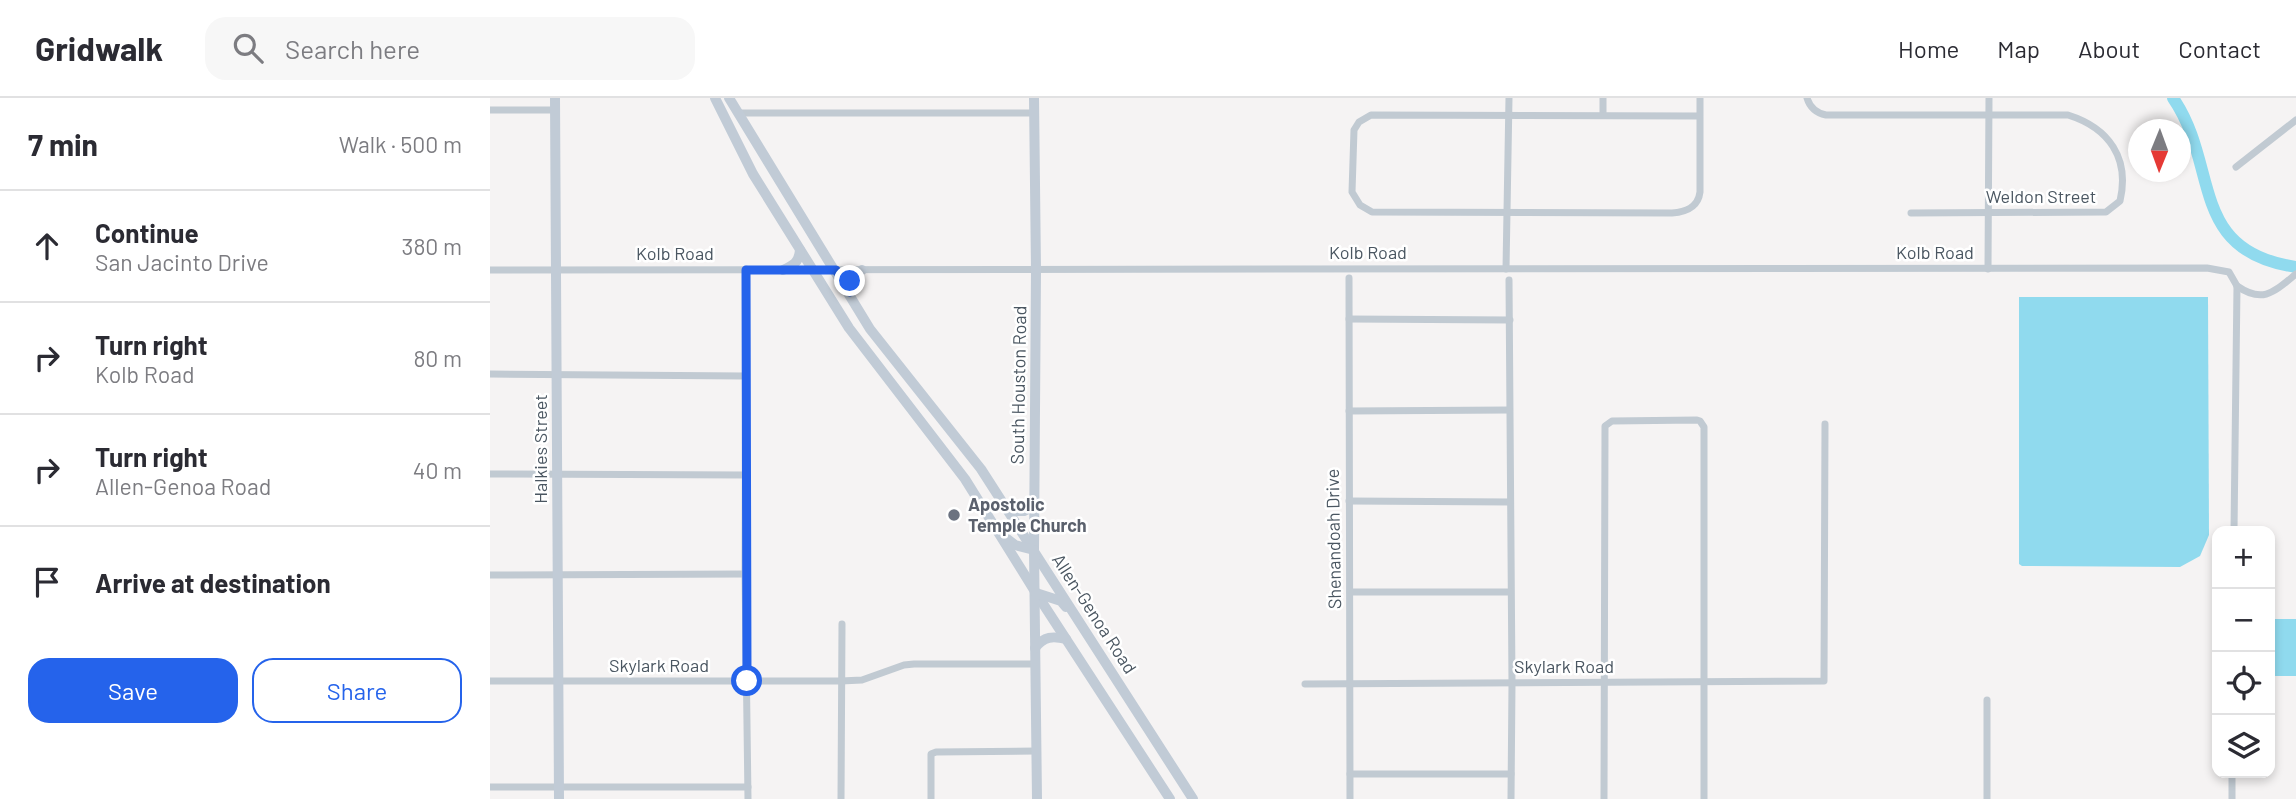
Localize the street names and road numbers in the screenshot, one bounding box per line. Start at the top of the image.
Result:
street label: Weldon Street [1986,185,2096,207]
street label: Kolb Road [1329,241,1407,263]
street label: Kolb Road [1896,241,1974,263]
street label: Kolb Road [636,242,714,264]
street label: South Houston Road [1006,305,1030,465]
street label: Halkies Street [529,394,551,504]
street label: Shenandoah Drive [1321,469,1345,609]
street label: Allen-Genoa Road [1048,550,1142,677]
street label: Skylark Road [609,654,709,676]
street label: Skylark Road [1514,655,1614,677]

